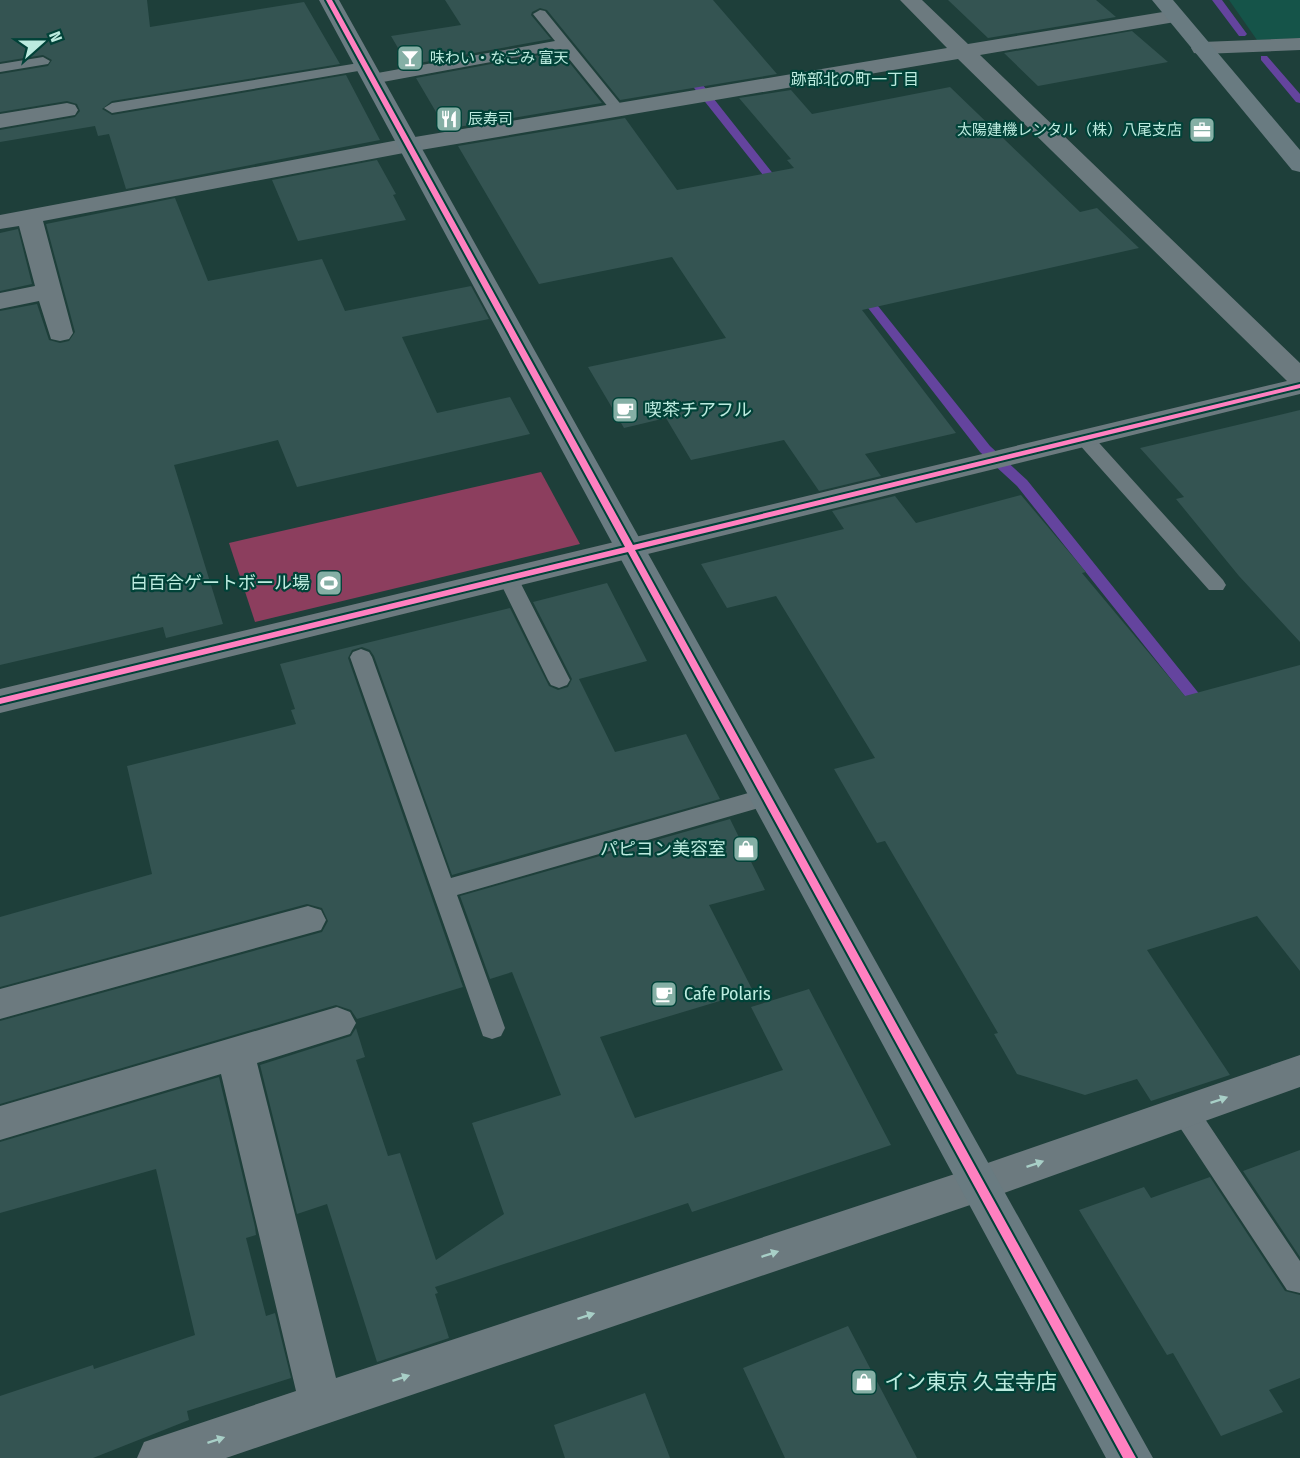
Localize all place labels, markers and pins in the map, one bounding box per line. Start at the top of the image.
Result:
bar icon: 味わい・なごみ 富天 [395,43,425,73]
place label: 味わい・なごみ 富天 [430,49,569,67]
restaurant icon: 辰寿司 [434,104,464,134]
place label: 辰寿司 [468,110,513,128]
office icon: 太陽建機レンタル（株）八尾支店 [1187,115,1217,145]
place label: 太陽建機レンタル（株）八尾支店 [957,121,1182,139]
cafe icon: 喫茶チアフル [610,395,640,425]
place label: 喫茶チアフル [644,399,752,421]
sports icon: 白百合ゲートボール場 [314,568,344,598]
place label: 白百合ゲートボール場 [130,572,310,594]
shop icon: パピヨン美容室 [731,834,761,864]
place label: パピヨン美容室 [600,838,726,860]
cafe icon: Cafe Polaris [649,979,679,1009]
place label: Cafe Polaris [684,983,771,1005]
shop icon: イン東京 久宝寺店 [849,1367,879,1397]
place label: イン東京 久宝寺店 [884,1369,1057,1395]

